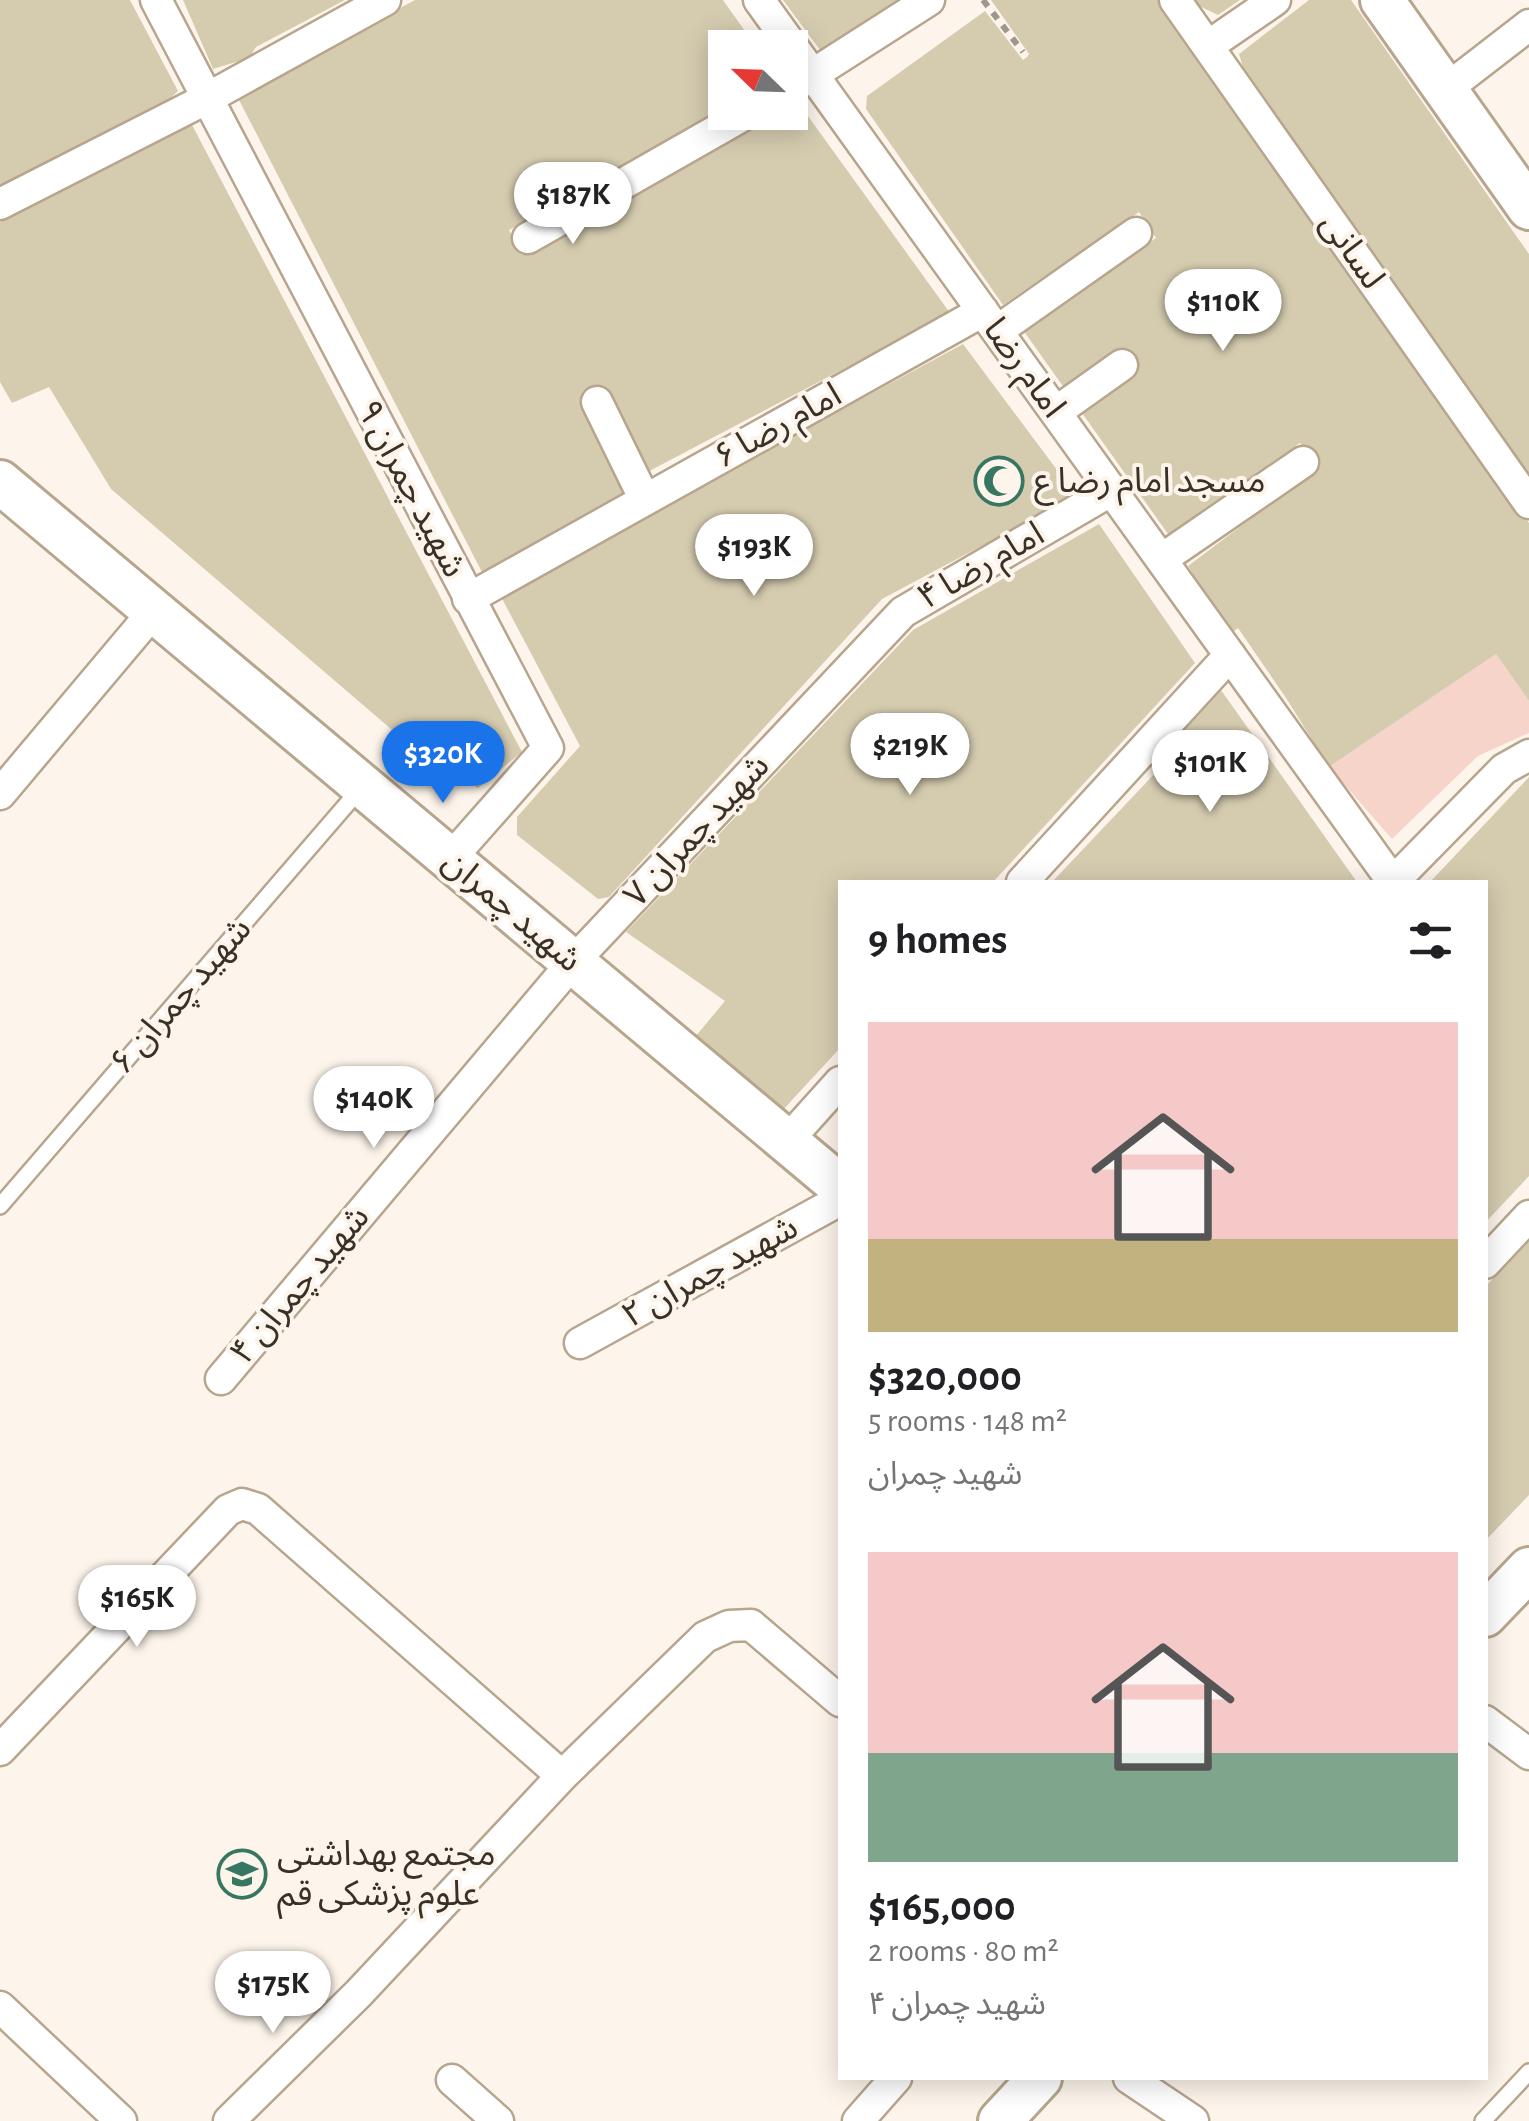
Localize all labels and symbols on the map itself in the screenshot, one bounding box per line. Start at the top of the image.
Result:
north arrow [708,30,808,130]
pin: $187K [503,162,643,247]
street label: لسانی [1313,206,1390,296]
pin: $110K [1153,269,1293,354]
street label: امام رضا [971,312,1071,428]
street label: امام رضا ۶ [709,377,851,481]
street label: شهید چمران ۹ [347,395,472,585]
mosque icon: مسجد امام رضا ع [973,455,1025,507]
place label: مسجد امام رضا ع [1034,464,1266,506]
pin: $193K [684,514,824,599]
street label: امام رضا ۴ [912,516,1053,622]
pin: $219K [840,713,980,798]
pin: $320K [373,721,513,806]
pin: $101K [1140,730,1280,815]
street label: شهید چمران ۷ [618,748,778,916]
street label: شهید چمران [434,843,588,981]
street label: شهید چمران ۶ [104,911,260,1083]
pin: $140K [304,1066,444,1151]
street label: شهید چمران ۴ [224,1199,378,1373]
street label: شهید چمران ۲ [616,1210,805,1337]
pin: $165K [67,1565,207,1650]
place label: مجتمع بهداشتی علوم پزشکی قم [277,1837,496,1920]
school or university icon: مجتمع بهداشتی علوم پزشکی قم [216,1848,268,1900]
pin: $175K [203,1951,343,2036]

